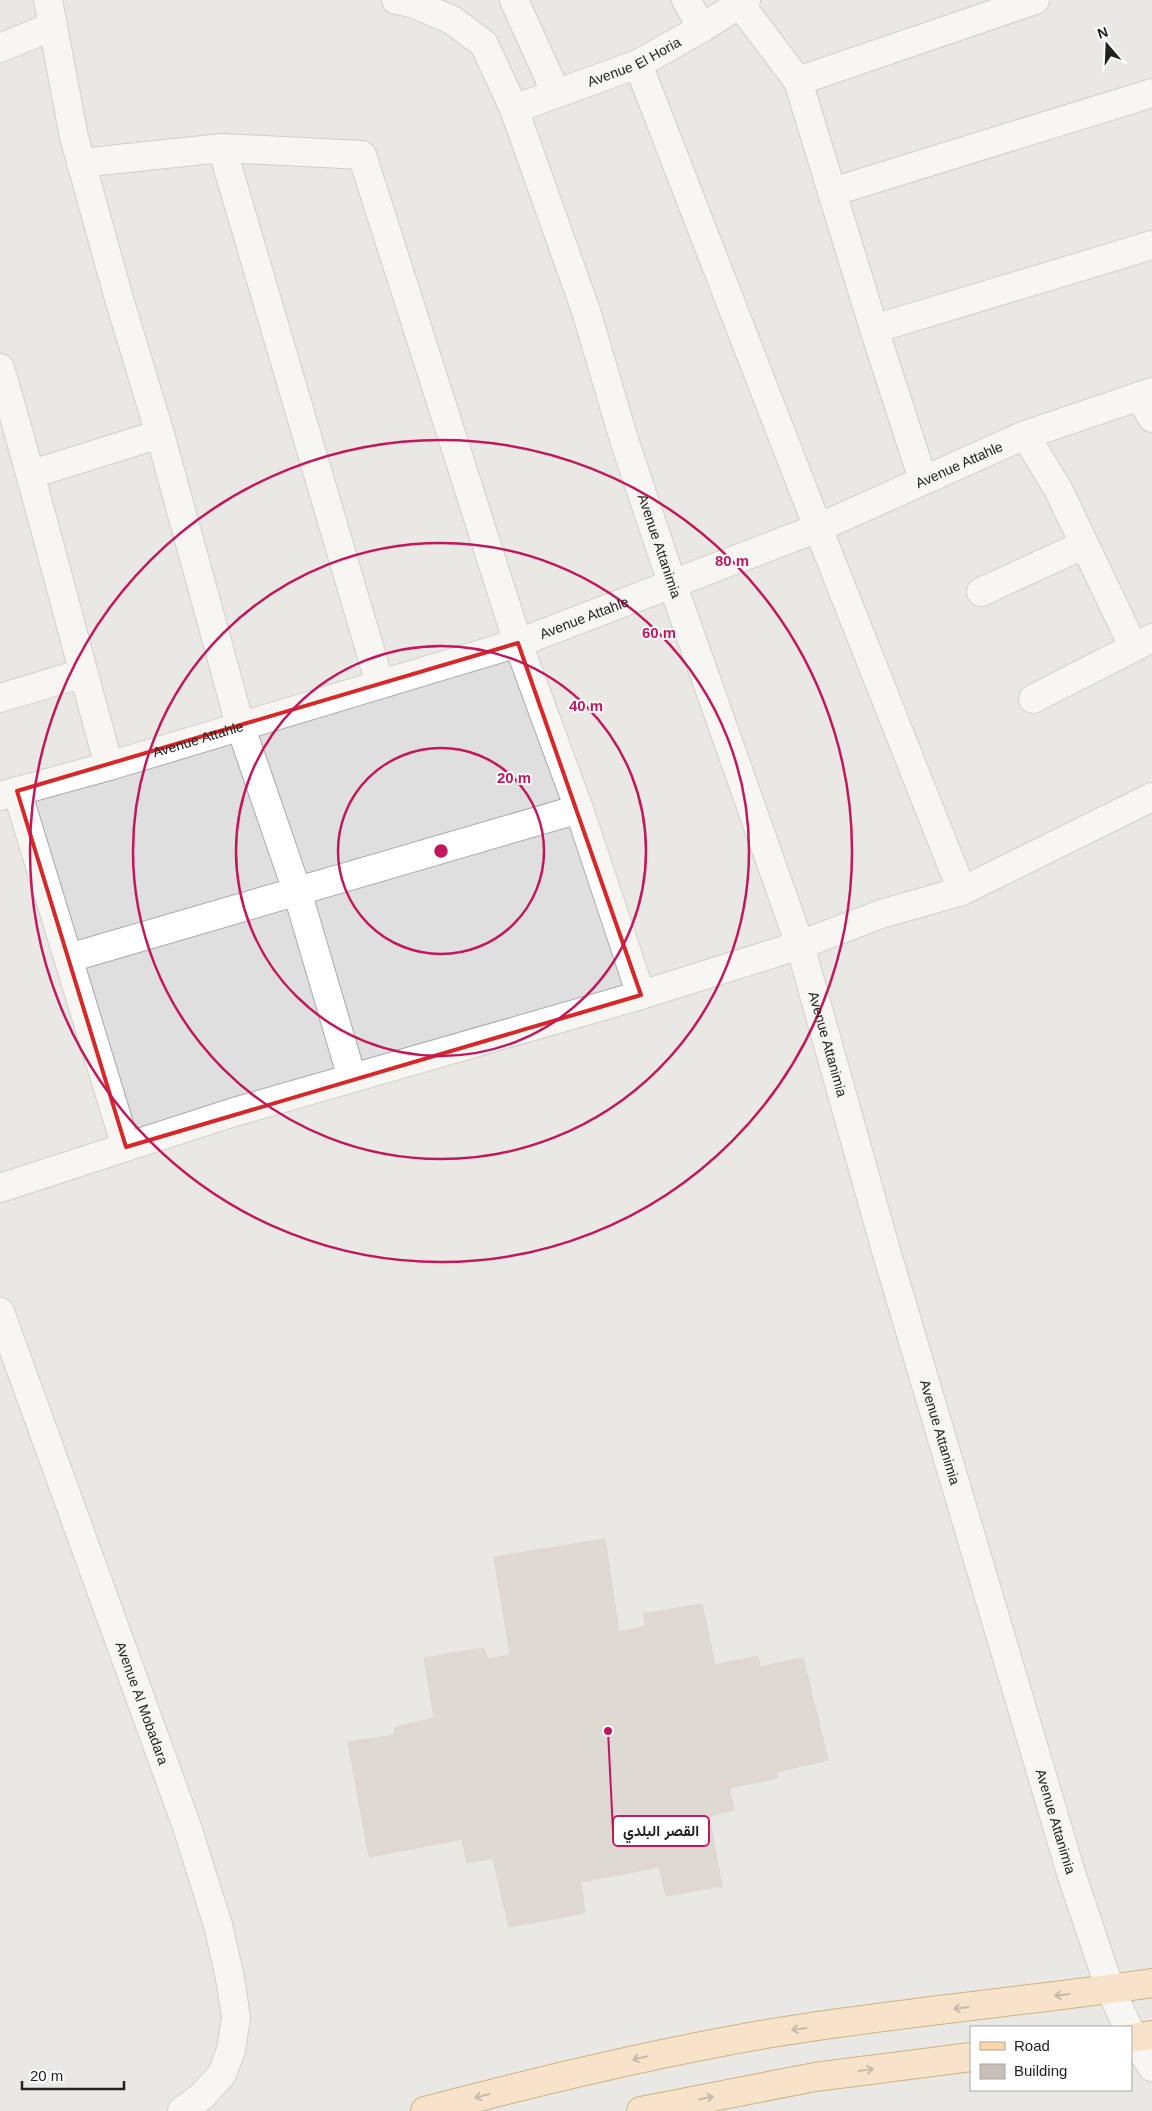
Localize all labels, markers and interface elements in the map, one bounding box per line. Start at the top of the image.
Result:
north arrow [1082,20,1132,70]
text: N [1095,23,1110,42]
street label: Avenue El Horia [585,34,684,90]
street label: Avenue Attahle [913,438,1005,491]
street label: Avenue Attanimia [635,492,685,600]
text: 80 m [715,552,749,569]
street label: Avenue Attahle [537,593,631,642]
text: 60 m [642,624,676,641]
text: 40 m [569,697,603,714]
street label: Avenue Attahle [151,718,246,760]
text: 20 m [497,769,531,786]
centre of rings [432,842,450,860]
street label: Avenue Attanimia [805,990,850,1099]
street label: Avenue Attanimia [917,1378,963,1487]
street label: Avenue Al Mobadara [112,1639,172,1767]
street label: Avenue Attanimia [1032,1767,1079,1876]
callout: القصر البلدي [613,1816,709,1846]
text: القصر البلدي [623,1822,699,1844]
one-way arrow [1054,1991,1070,2001]
one-way arrow [953,2003,969,2013]
one-way arrow [792,2025,808,2035]
legend [970,2026,1132,2091]
text: Road [1014,2037,1050,2054]
one-way arrow [632,2054,648,2063]
scale bar [22,2058,125,2090]
text: Building [1014,2062,1067,2079]
one-way arrow [858,2065,874,2075]
text: 20 m [30,2067,63,2084]
one-way arrow [474,2092,490,2101]
one-way arrow [698,2093,714,2102]

